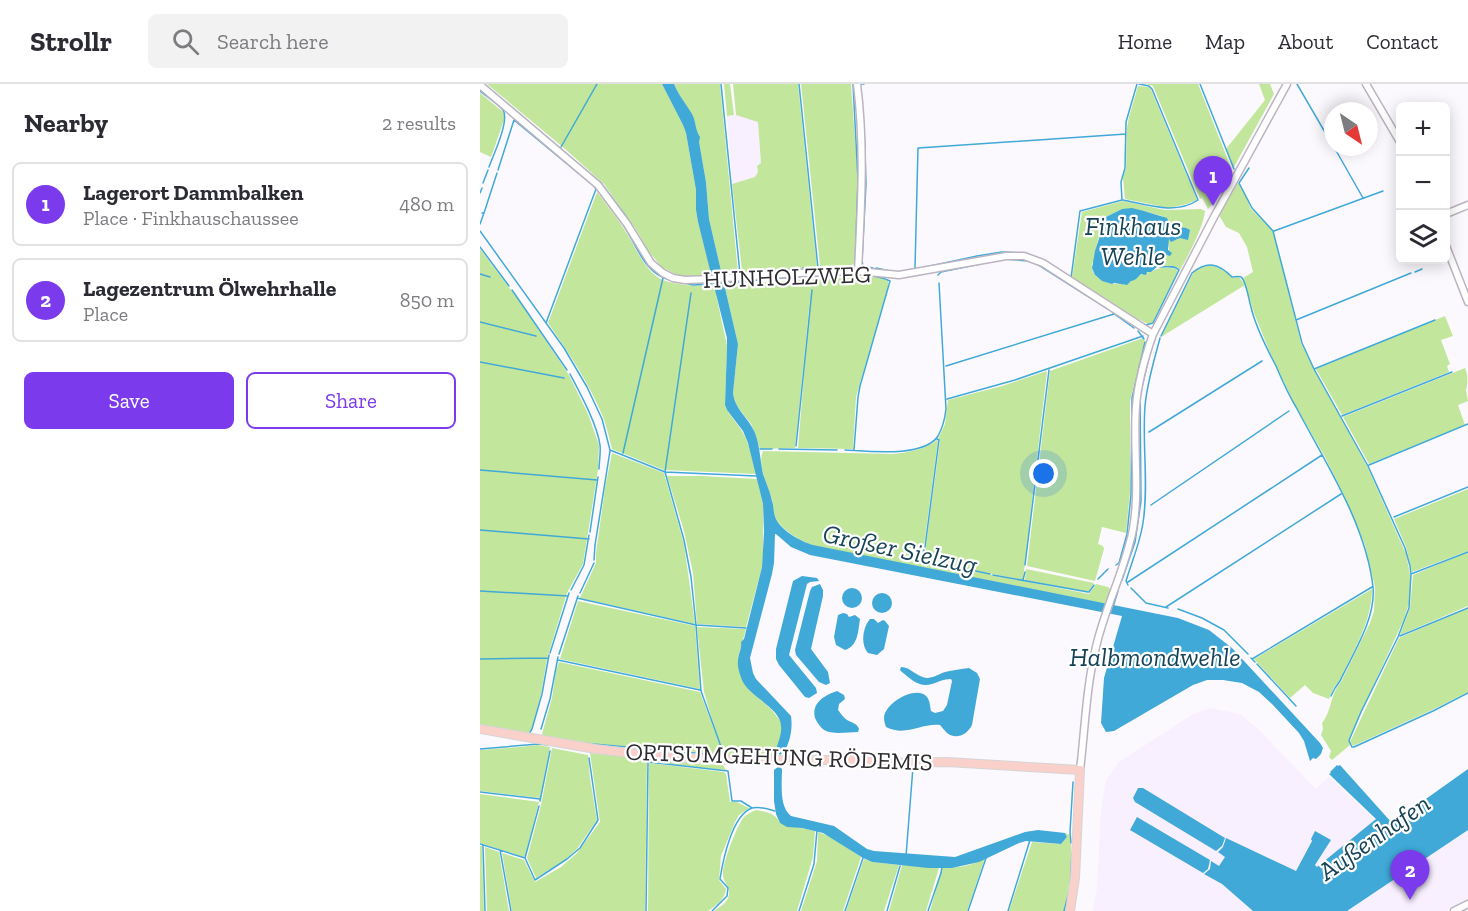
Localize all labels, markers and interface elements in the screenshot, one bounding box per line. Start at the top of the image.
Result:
search box [148,14,568,68]
text: Strollr [30,25,112,58]
icon: search [169,25,202,58]
text: Search here [217,28,328,55]
text: Home [1118,29,1172,54]
text: Map [1205,29,1245,54]
text: About [1278,29,1333,54]
text: Contact [1366,29,1438,54]
north arrow [1324,102,1378,156]
map controls [1396,102,1450,264]
button: + [1396,102,1450,156]
text: Nearby [24,107,108,139]
text: 2 results [382,111,456,135]
pin: 1 [1194,156,1232,206]
button: − [1396,156,1450,210]
text: Lagerort Dammbalken [83,179,304,206]
text: 1 [41,192,50,216]
text: 480 m [399,192,454,216]
text: Place · Finkhauschaussee [83,206,299,230]
water label: Finkhaus Wehle [1085,210,1181,272]
button: layers [1396,210,1450,264]
street label: HUNHOLZWEG [703,259,871,294]
text: Lagezentrum Ölwehrhalle [83,275,336,302]
text: 2 [40,288,51,312]
text: 850 m [400,288,454,312]
text: Place [83,302,128,326]
button: Save [24,372,234,429]
button: Share [246,372,456,429]
your location [1029,459,1058,488]
water label: Großer Sielzug [820,517,981,581]
water label: Halbmondwehle [1069,641,1241,673]
street label: ORTSUMGEHUNG RÖDEMIS [625,737,933,776]
water label: Außenhafen [1311,787,1436,888]
pin: 2 [1390,850,1430,900]

